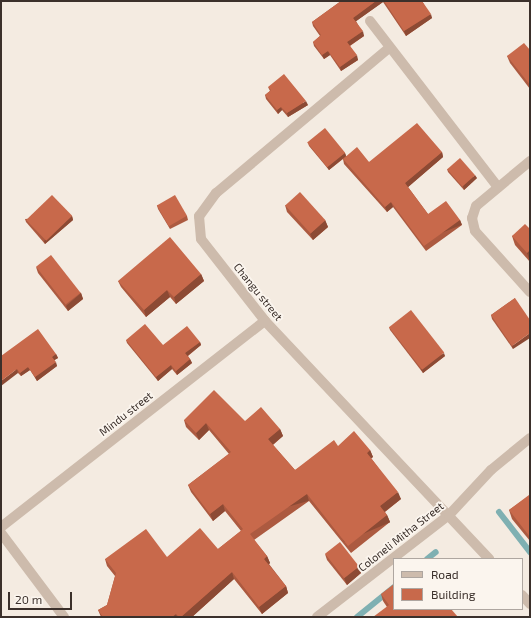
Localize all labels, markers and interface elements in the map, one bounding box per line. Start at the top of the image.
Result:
street label: Changu street [231,261,285,323]
street label: Mindu street [97,389,155,439]
street label: Coloneli Mitha Street [356,500,446,574]
legend [393,558,523,610]
text: Road [431,567,459,581]
scale bar [10,584,74,610]
text: Building [431,587,475,601]
text: 20 m [15,592,42,606]

